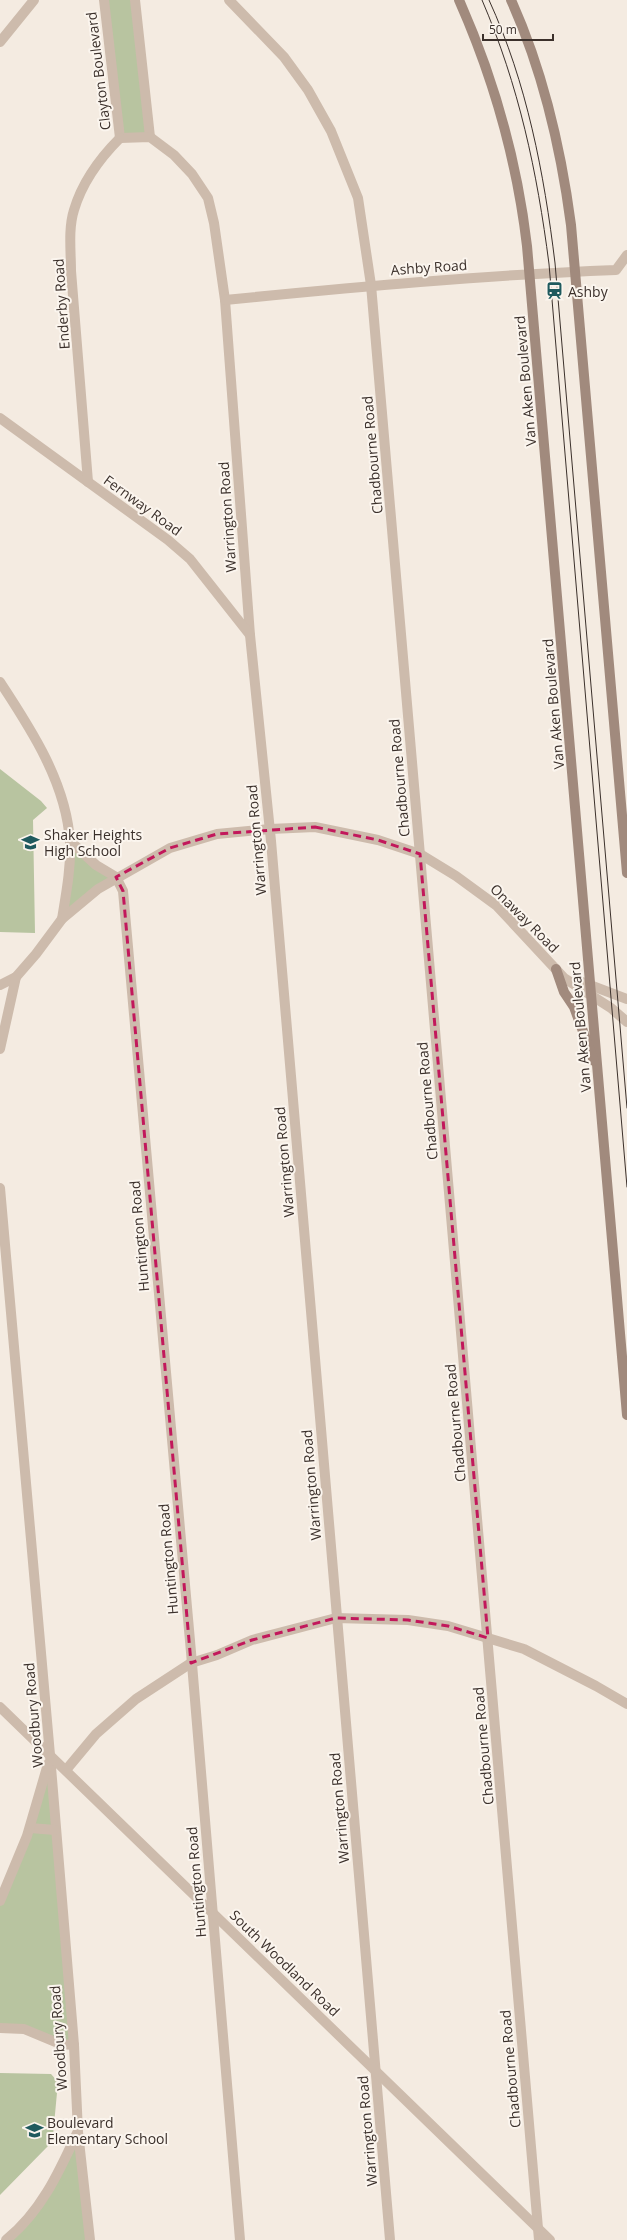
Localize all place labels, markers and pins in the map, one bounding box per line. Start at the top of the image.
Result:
station icon: Ashby [545,281,565,301]
place label: Ashby [568,282,609,301]
place label: Shaker Heights High School [44,825,143,860]
school or university icon: Shaker Heights High School [21,832,41,852]
place label: Boulevard Elementary School [47,2113,168,2148]
school or university icon: Boulevard Elementary School [24,2120,44,2140]

